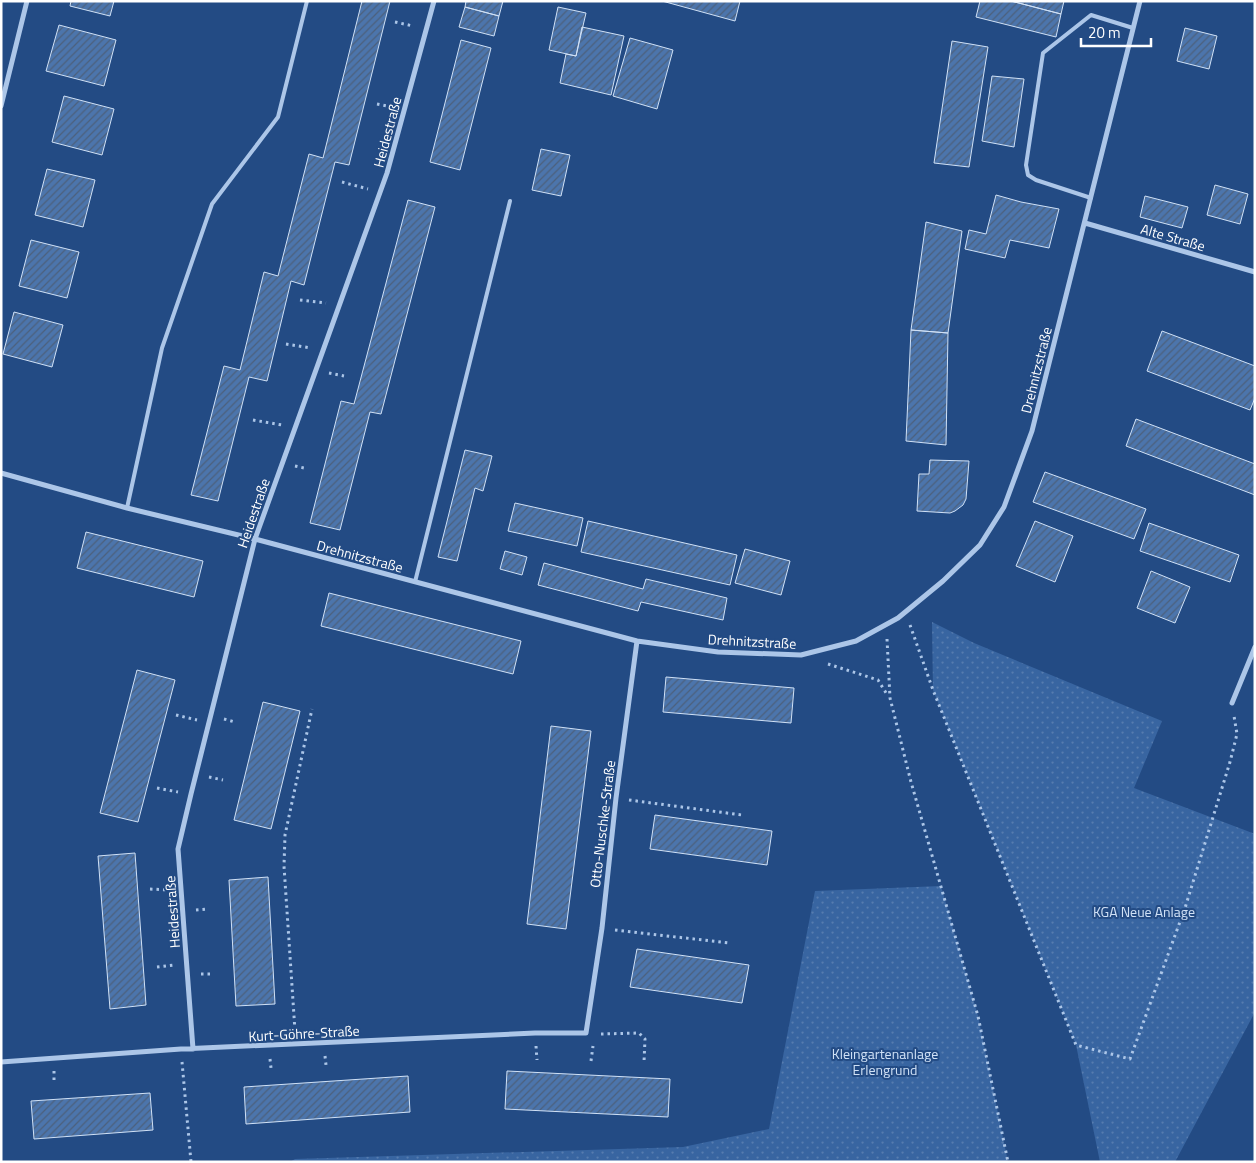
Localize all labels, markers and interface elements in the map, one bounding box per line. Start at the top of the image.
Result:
scale bar [1081,15,1151,47]
text: 20 m [1088,21,1121,44]
street label: Heidestraße [367,94,407,170]
street label: Alte Straße [1138,218,1208,256]
street label: Drehnitzstraße [1015,324,1057,416]
street label: Heidestraße [231,475,275,551]
street label: Drehnitzstraße [315,534,405,578]
street label: Drehnitzstraße [707,628,797,654]
street label: Otto-Nuschke-Straße [584,759,620,889]
street label: Heidestraße [159,875,185,949]
park label: KGA Neue Anlage [1093,901,1195,922]
street label: Kurt-Göhre-Straße [248,1020,360,1046]
park label: Kleingartenanlage Erlengrund [832,1043,938,1080]

